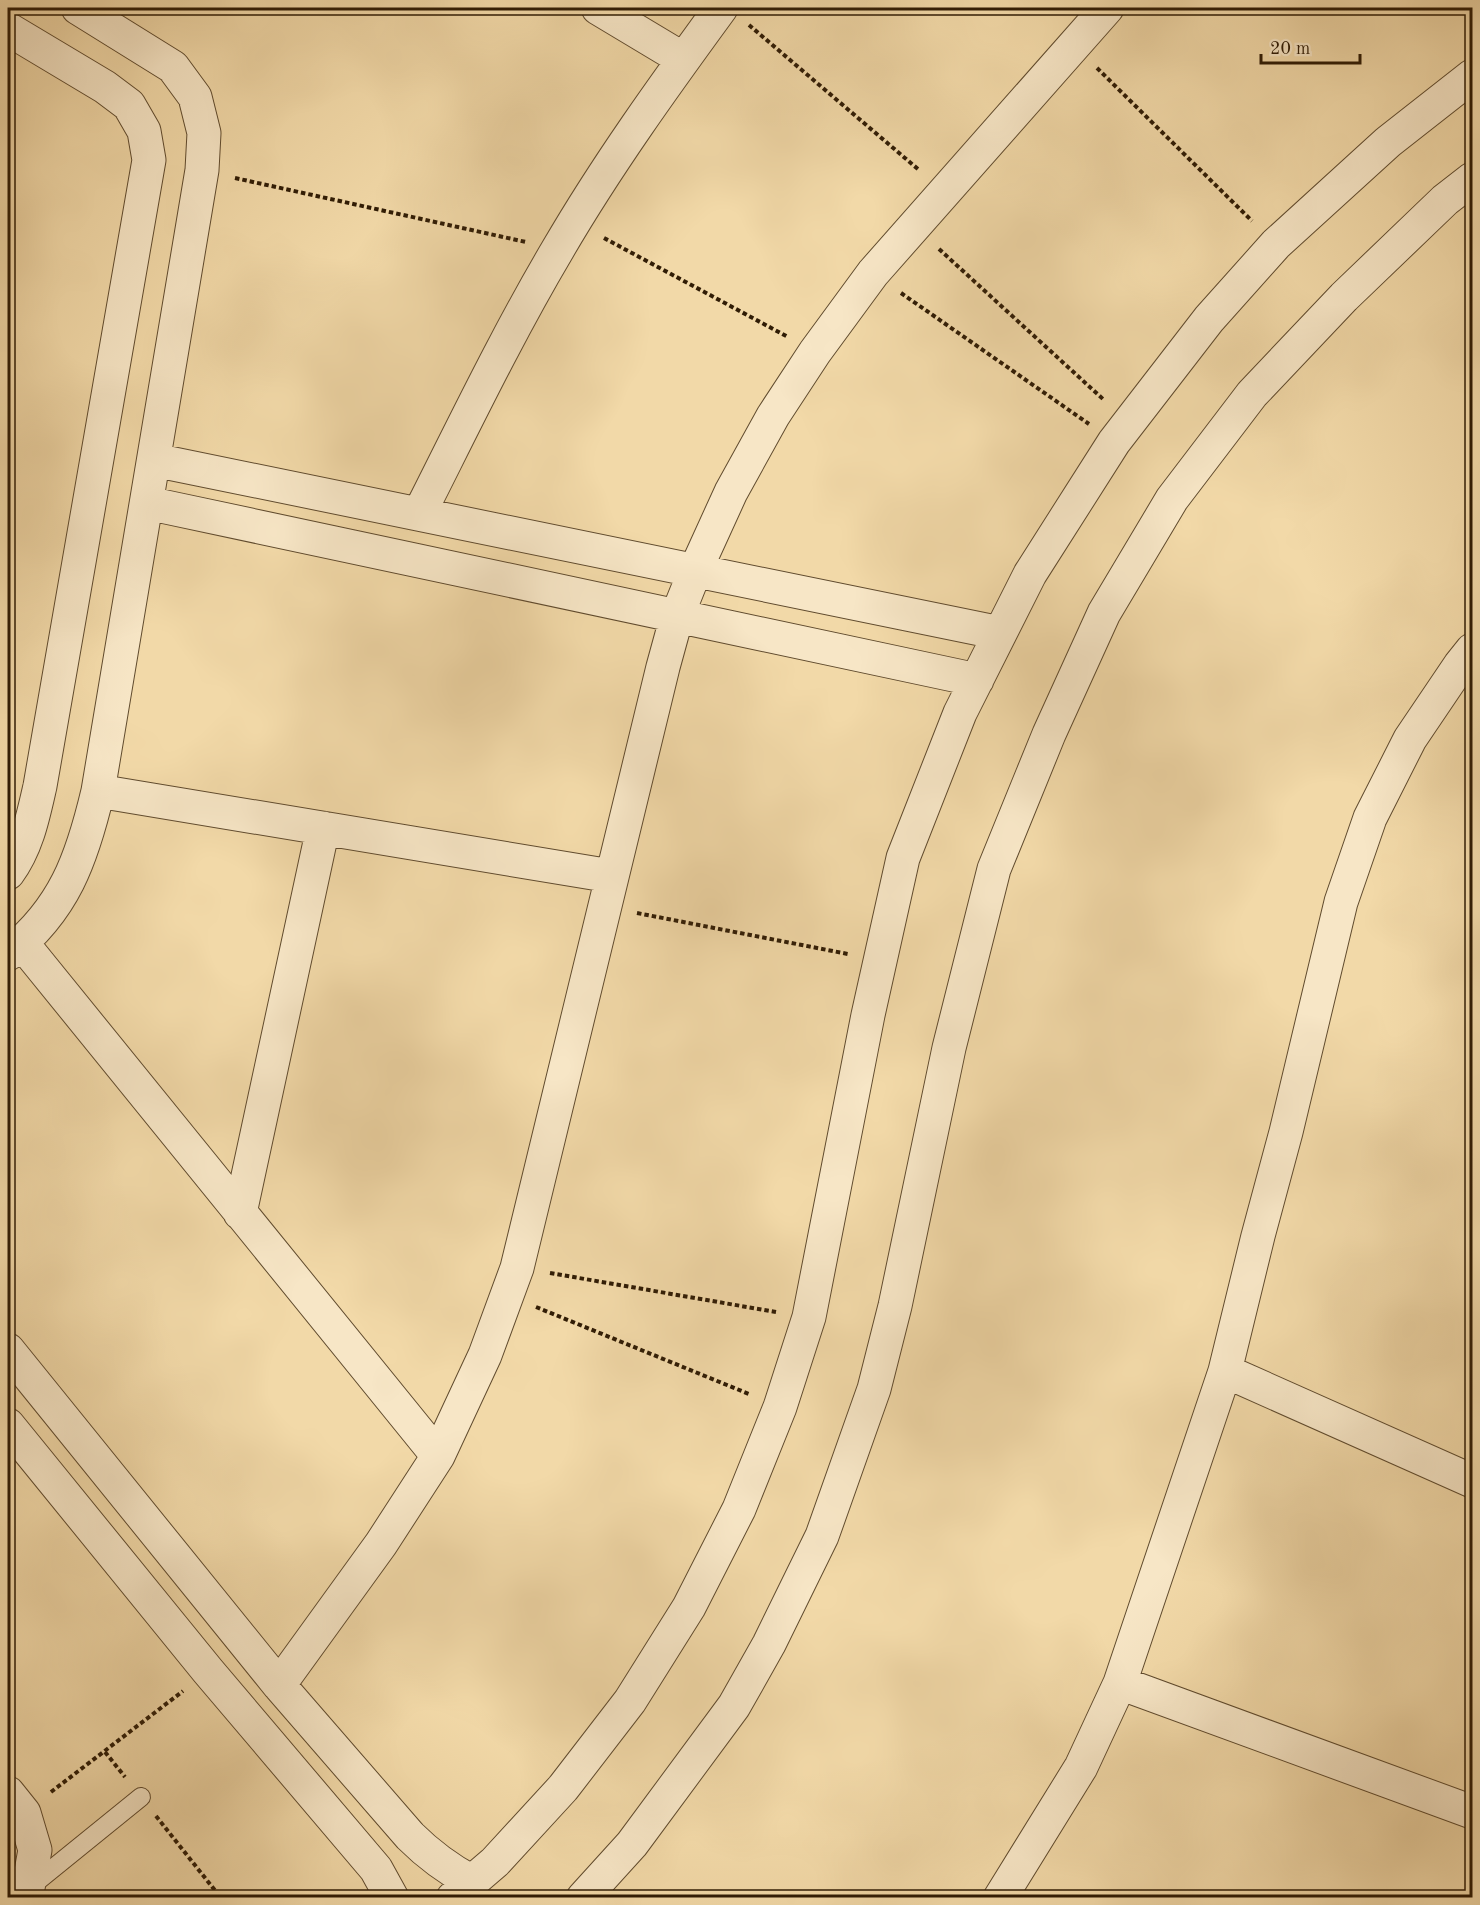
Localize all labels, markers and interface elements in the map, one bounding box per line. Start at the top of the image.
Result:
scale bar [1261,27,1360,65]
text: 20 m [1270,40,1310,58]

